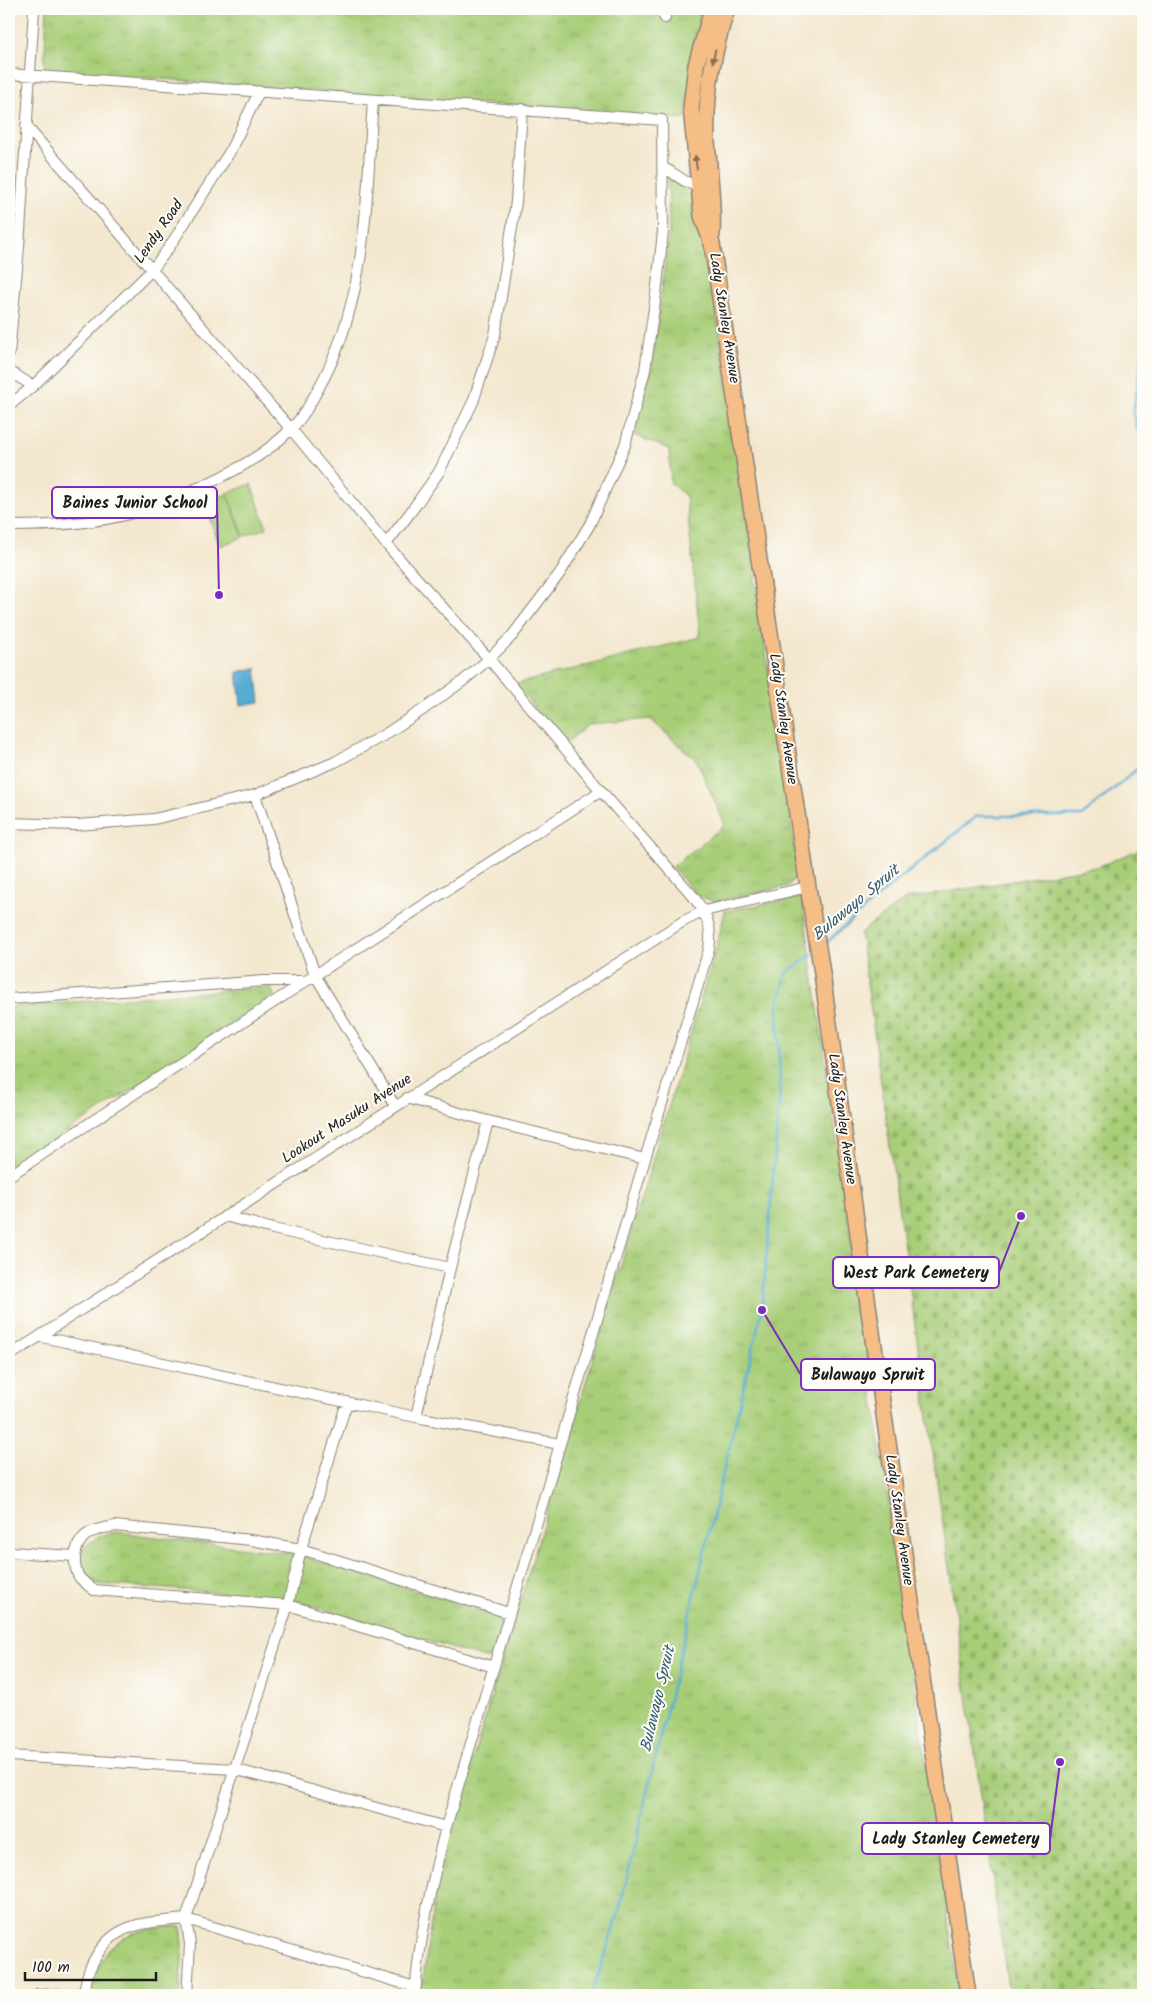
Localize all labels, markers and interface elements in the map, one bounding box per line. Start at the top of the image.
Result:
one-way arrow [709,48,717,64]
one-way arrow [692,154,700,170]
street label: Lendy Road [128,195,190,269]
street label: Lady Stanley Avenue [702,251,746,385]
callout: Baines Junior School [52,487,217,518]
text: Baines Junior School [63,491,208,516]
street label: Lady Stanley Avenue [762,652,804,786]
water label: Bulawayo Spruit [807,857,908,947]
street label: Lady Stanley Avenue [821,1052,863,1186]
street label: Lookout Masuku Avenue [277,1068,417,1170]
callout: West Park Cemetery [833,1257,999,1288]
text: West Park Cemetery [843,1261,990,1286]
callout: Bulawayo Spruit [801,1359,935,1390]
text: Bulawayo Spruit [811,1363,926,1388]
street label: Lady Stanley Avenue [878,1453,920,1587]
water label: Bulawayo Spruit [634,1641,683,1754]
callout: Lady Stanley Cemetery [862,1823,1050,1854]
text: Lady Stanley Cemetery [872,1827,1040,1852]
scale bar [25,1949,156,1981]
text: 100 m [32,1956,70,1980]

